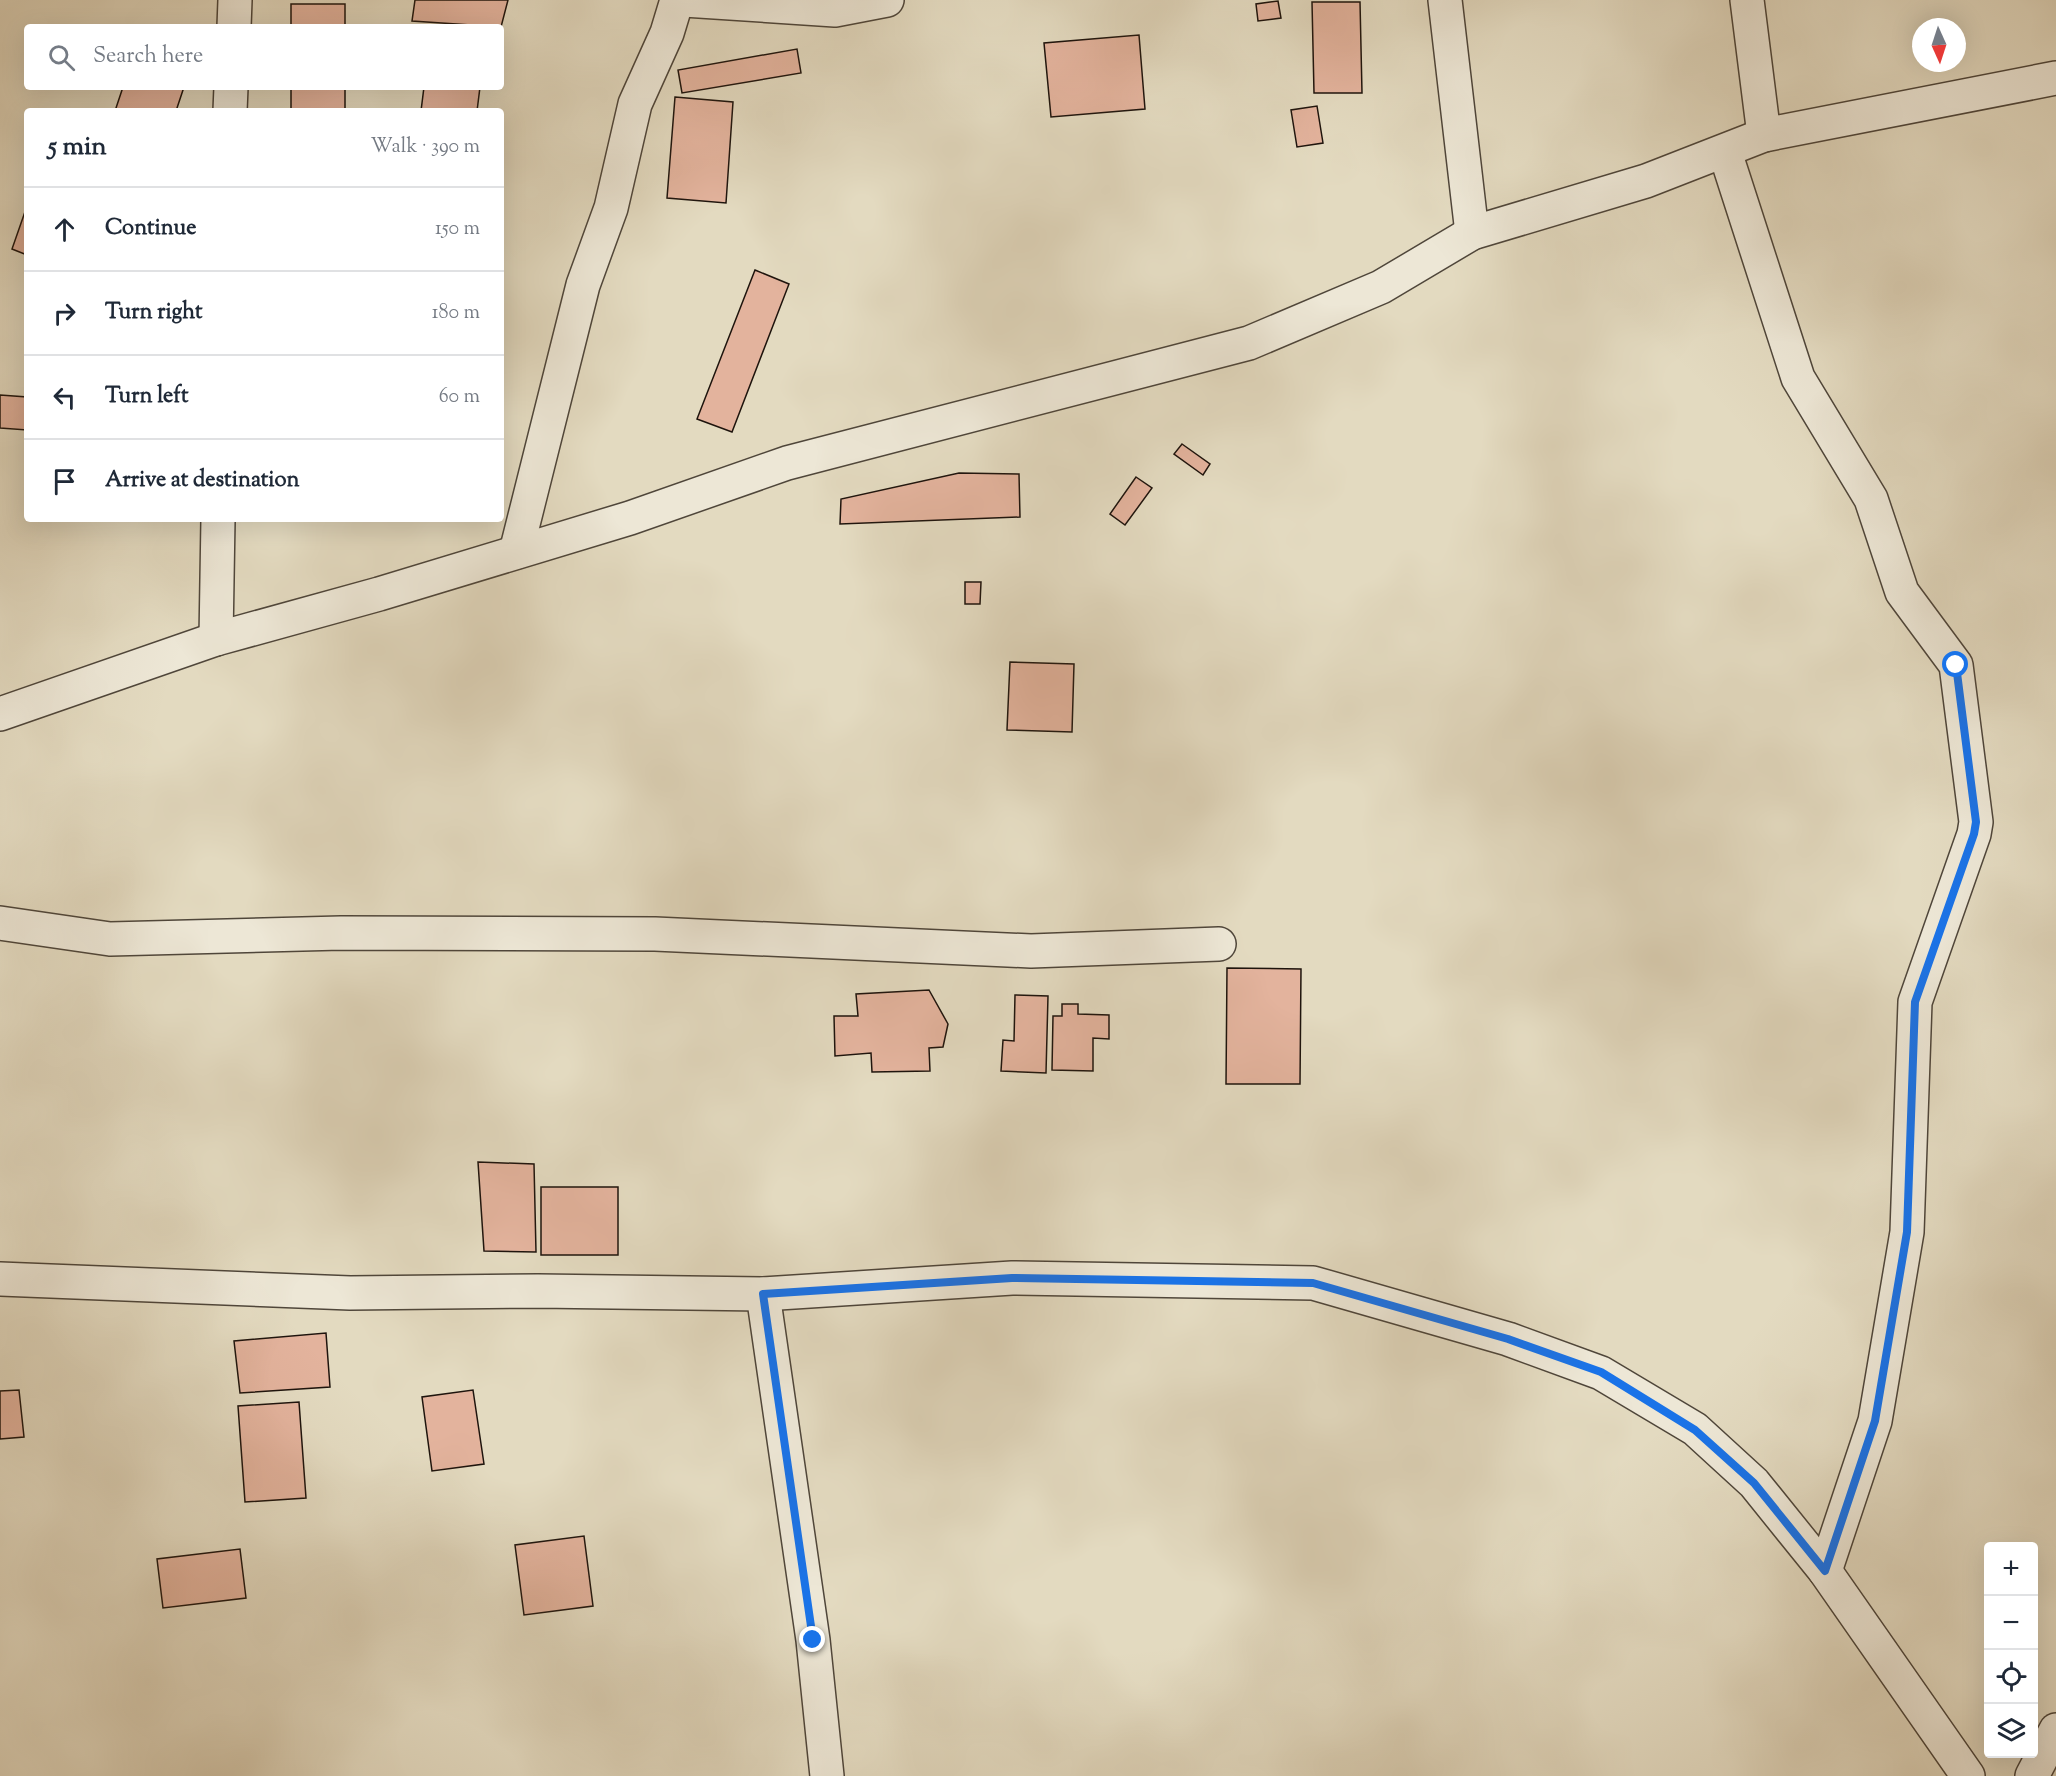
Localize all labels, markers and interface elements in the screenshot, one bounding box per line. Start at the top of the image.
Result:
north arrow [1912,18,1966,72]
search box [24,24,504,90]
icon: search [45,41,78,74]
text: Search here [93,41,203,73]
text: 5 min [48,129,107,166]
text: Walk · 390 m [371,133,480,162]
icon: ahead [48,213,81,246]
text: Continue [105,213,196,245]
text: 150 m [435,215,480,244]
icon: right [48,297,81,330]
text: Turn right [105,297,202,329]
text: 180 m [432,299,480,328]
icon: left [48,381,81,414]
text: Turn left [105,381,188,413]
text: 60 m [439,383,480,412]
icon: arrive [48,465,81,498]
text: Arrive at destination [105,465,300,497]
route start [1942,651,1968,677]
map controls [1984,1542,2038,1758]
button: + [1984,1542,2038,1596]
button: − [1984,1596,2038,1650]
route end [799,1626,825,1652]
button: locate [1984,1650,2038,1704]
button: layers [1984,1704,2038,1758]

